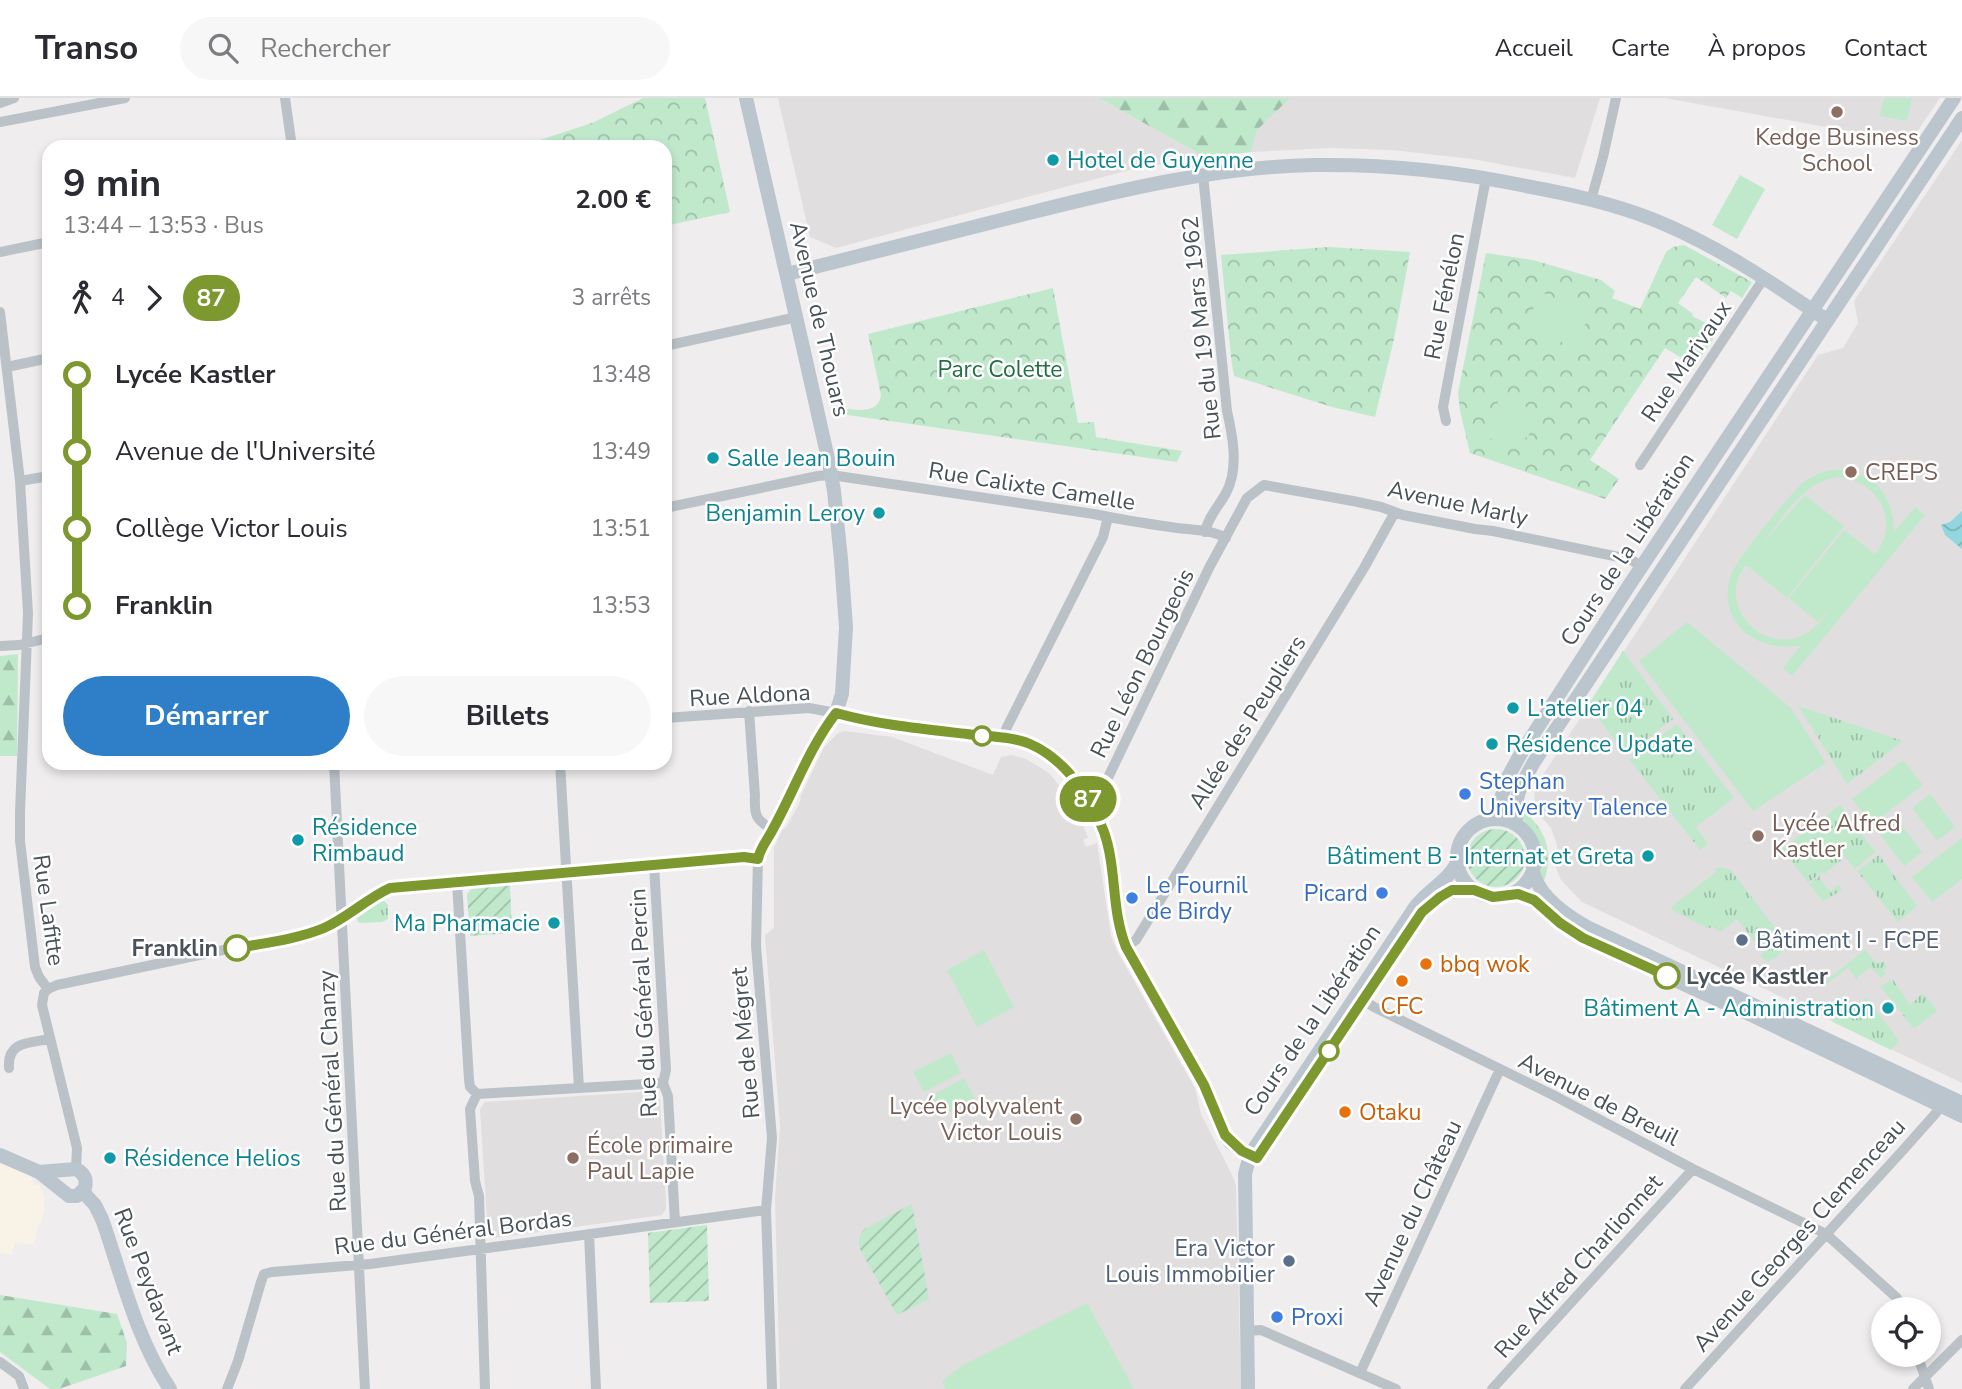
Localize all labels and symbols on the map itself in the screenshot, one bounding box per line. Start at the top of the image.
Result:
marker: Kedge Business School [1829,104,1845,120]
place label: Kedge Business School [1755,122,1919,179]
place label: Hotel de Guyenne [1067,145,1253,176]
marker: Hotel de Guyenne [1045,152,1061,168]
street label: Rue du 19 Mars 1962 [1174,215,1229,441]
street label: Avenue de Thouars [782,218,857,420]
street label: Rue Fénélon [1417,230,1472,362]
street label: Rue Marivaux [1634,294,1739,428]
park label: Parc Colette [937,354,1063,385]
place label: Salle Jean Bouin [727,443,895,474]
street label: Cours de la Libération [1553,446,1702,652]
marker: Salle Jean Bouin [705,450,721,466]
street label: Rue Calixte Camelle [926,455,1138,518]
place label: CREPS [1865,457,1938,488]
marker: CREPS [1843,464,1859,480]
street label: Avenue Marly [1385,473,1531,534]
place label: Benjamin Leroy [705,498,865,529]
marker: Benjamin Leroy [871,505,887,521]
street label: Rue Léon Bourgeois [1083,563,1202,763]
street label: Allée des Peupliers [1181,629,1313,815]
street label: Rue Aldona [689,677,811,714]
place label: L'atelier 04 [1527,693,1643,724]
marker: L'atelier 04 [1505,700,1521,716]
unlabelled marker [972,726,992,746]
place label: Résidence Update [1506,729,1693,760]
marker: Résidence Update [1484,736,1500,752]
place label: Stephan University Talence [1479,766,1667,823]
line badge: 87 [1056,776,1120,822]
marker: Stephan University Talence [1457,786,1473,802]
place label: Lycée Alfred Kastler [1772,808,1901,865]
place label: Résidence Rimbaud [312,812,417,869]
marker: Lycée Alfred Kastler [1750,828,1766,844]
marker: Résidence Rimbaud [290,832,306,848]
place label: Bâtiment B - Internat et Greta [1327,841,1634,872]
marker: Bâtiment B - Internat et Greta [1640,848,1656,864]
street label: Rue Lafitte [25,853,72,968]
place label: Le Fournil de Birdy [1146,870,1248,927]
place label: Picard [1304,878,1368,909]
marker: Picard [1374,885,1390,901]
street label: Rue du Général Percin [622,888,665,1118]
marker: Le Fournil de Birdy [1124,890,1140,906]
place label: Ma Pharmacie [394,908,540,939]
marker: Ma Pharmacie [546,915,562,931]
street label: Cours de la Libération [1237,918,1388,1122]
place label: Bâtiment I - FCPE [1756,925,1939,956]
marker: Bâtiment I - FCPE [1734,932,1750,948]
place label: Franklin [131,933,218,964]
marker: Franklin [224,935,250,961]
place label: bbq wok [1440,949,1530,980]
marker: bbq wok [1418,956,1434,972]
place label: Lycée Kastler [1686,961,1828,992]
marker: Lycée Kastler [1654,963,1680,989]
street label: Rue de Mégret [723,965,768,1120]
street label: Rue du Général Chanzy [311,969,354,1213]
marker: CFC [1394,973,1410,989]
place label: CFC [1380,991,1424,1022]
place label: Bâtiment A - Administration [1584,993,1874,1024]
marker: Bâtiment A - Administration [1880,1000,1896,1016]
unlabelled marker [1319,1041,1339,1061]
street label: Avenue de Breuil [1513,1046,1685,1153]
place label: Lycée polyvalent Victor Louis [889,1091,1063,1148]
place label: Otaku [1359,1097,1421,1128]
marker: Otaku [1337,1104,1353,1120]
marker: Lycée polyvalent Victor Louis [1068,1111,1084,1127]
street label: Avenue Georges Clemenceau [1686,1112,1913,1359]
street label: Avenue du Château [1356,1115,1469,1311]
place label: École primaire Paul Lapie [587,1130,733,1187]
place label: Résidence Helios [124,1143,301,1174]
marker: Résidence Helios [102,1150,118,1166]
marker: École primaire Paul Lapie [565,1150,581,1166]
street label: Rue Alfred Charlionnet [1487,1167,1670,1365]
street label: Rue Peydavant [106,1203,191,1360]
street label: Rue du Général Bordas [333,1203,574,1262]
place label: Era Victor Louis Immobilier [1105,1233,1276,1290]
marker: Era Victor Louis Immobilier [1281,1253,1297,1269]
place label: Proxi [1291,1302,1343,1333]
marker: Proxi [1269,1309,1285,1325]

